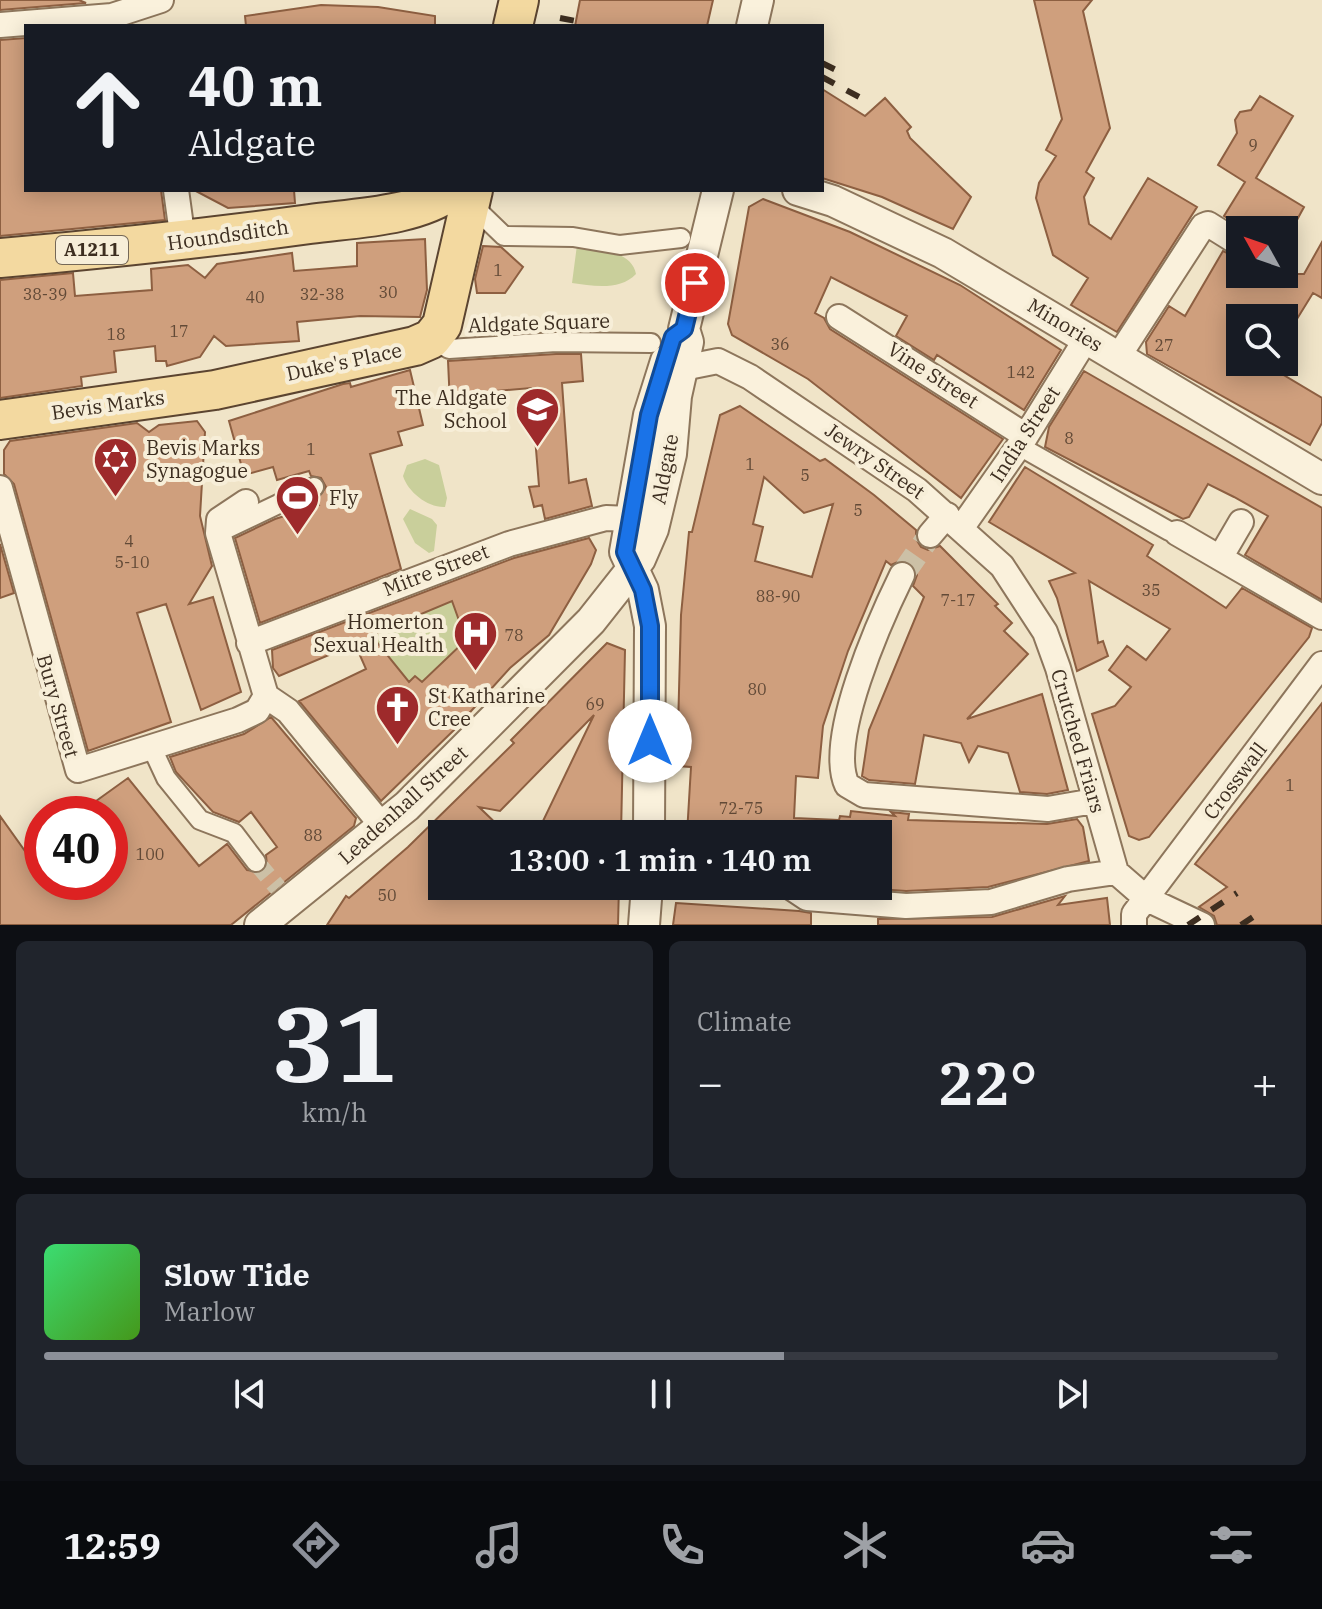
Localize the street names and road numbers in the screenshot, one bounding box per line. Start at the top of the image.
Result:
street label: Houndsditch [165,213,290,256]
road number: A1211 [56,236,128,264]
street label: Minories [1023,292,1108,358]
street label: Aldgate Square [467,307,611,338]
street label: Vine Street [883,335,984,414]
street label: Duke's Place [284,336,404,387]
street label: India Street [983,380,1066,487]
street label: Bevis Marks [50,383,166,426]
street label: Jewry Street [820,416,931,505]
street label: Aldgate [644,431,685,506]
street label: Mitre Street [379,537,493,602]
street label: Bury Street [31,651,86,761]
street label: Crutched Friars [1045,666,1112,816]
street label: Crosswall [1197,736,1273,825]
street label: Leadenhall Street [332,739,473,870]

